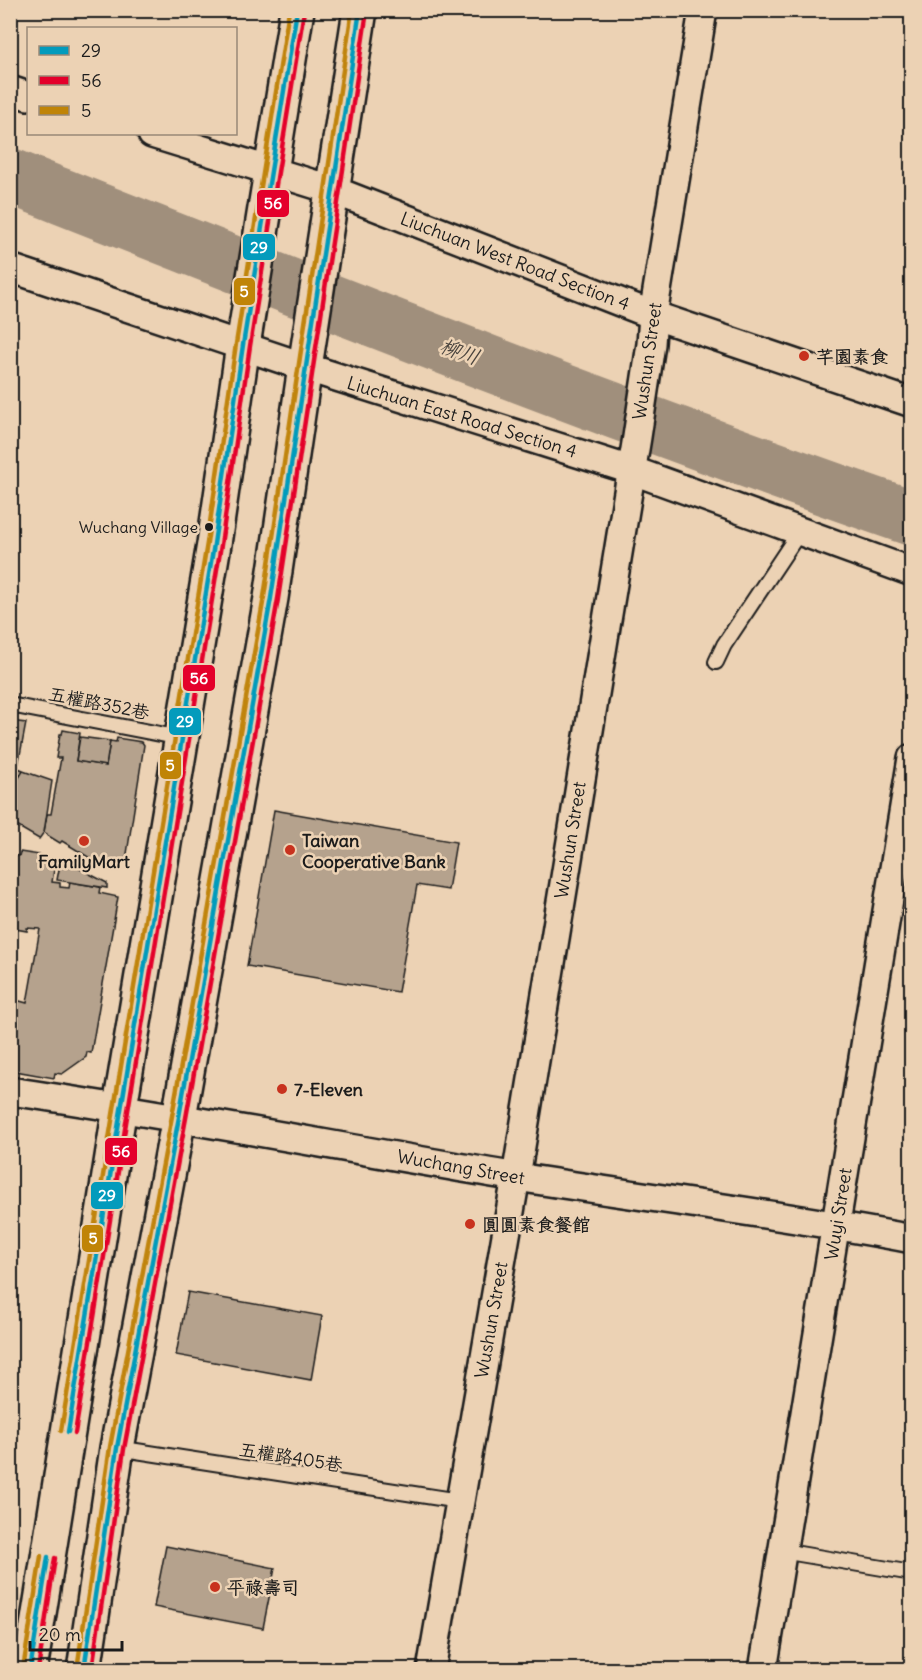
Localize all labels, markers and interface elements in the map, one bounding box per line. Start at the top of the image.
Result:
legend [27,27,237,135]
text: 29 [81,39,101,62]
text: 56 [81,69,102,92]
text: 5 [81,99,91,122]
line badge: 56 [256,189,290,218]
text: 56 [264,193,282,213]
street label: Liuchuan West Road Section 4 [397,207,633,315]
line badge: 29 [242,233,276,261]
text: 29 [250,237,268,257]
line badge: 5 [233,277,256,306]
text: 5 [239,281,249,301]
street label: Wushun Street [627,301,667,421]
water label: 柳川 [437,332,484,370]
place label: 芊園素食 [816,345,888,368]
marker: 芊園素食 [797,349,811,363]
street label: Liuchuan East Road Section 4 [344,371,580,463]
place label: Wuchang Village [79,517,198,537]
marker: Wuchang Village [203,521,215,533]
line badge: 56 [182,664,216,692]
text: 56 [190,668,208,688]
street label: 五權路352巷 [47,682,151,724]
line badge: 29 [168,707,202,736]
text: 29 [176,711,194,731]
line badge: 5 [159,751,182,780]
text: 5 [165,755,175,775]
street label: Wushun Street [549,780,591,900]
place label: Taiwan Cooperative Bank [302,829,446,873]
marker: FamilyMart [77,834,91,848]
marker: Taiwan Cooperative Bank [283,843,297,857]
place label: FamilyMart [38,850,131,873]
place label: 7-Eleven [294,1078,364,1101]
marker: 7-Eleven [275,1082,289,1096]
line badge: 56 [104,1137,138,1166]
text: 56 [112,1141,130,1161]
street label: Wuchang Street [395,1144,527,1190]
street label: Wuyi Street [819,1166,857,1262]
line badge: 29 [90,1181,124,1210]
text: 29 [98,1185,116,1205]
place label: 圓圓素食餐館 [482,1213,590,1236]
marker: 圓圓素食餐館 [463,1217,477,1231]
line badge: 5 [81,1224,104,1253]
text: 5 [88,1228,98,1248]
street label: Wushun Street [469,1260,513,1380]
street label: 五權路405巷 [238,1437,344,1477]
place label: 平祿壽司 [227,1576,299,1599]
marker: 平祿壽司 [208,1580,222,1594]
scale bar [30,1614,122,1652]
text: 20 m [39,1623,81,1646]

